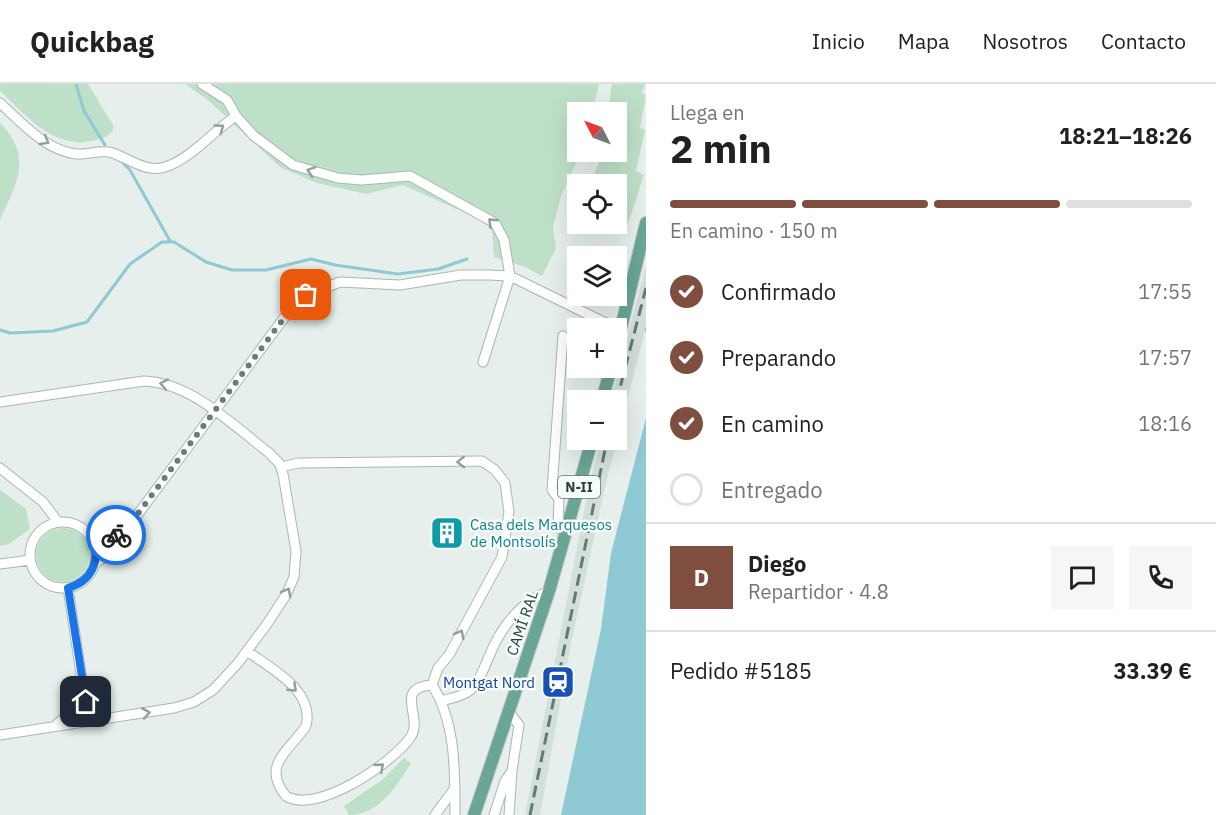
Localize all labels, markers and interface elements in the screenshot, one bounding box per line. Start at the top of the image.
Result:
text: Quickbag [30,23,154,60]
text: Inicio [812,27,865,55]
text: Mapa [898,27,950,55]
text: Nosotros [983,27,1068,55]
text: Contacto [1101,27,1186,55]
text: Llega en [670,99,745,126]
north arrow [567,102,627,162]
map controls [567,102,627,450]
text: 18:21–18:26 [1059,121,1192,150]
text: 2 min [670,123,772,174]
one-way arrow [213,124,224,135]
one-way arrow [38,134,49,145]
one-way arrow [306,166,317,179]
button: locate [567,174,627,234]
text: En camino · 150 m [670,217,838,244]
one-way arrow [489,218,499,229]
button: layers [567,246,627,306]
pin [280,269,331,320]
icon: check [670,275,703,308]
text: Confirmado [721,277,836,306]
icon: bag [289,278,322,311]
text: 17:55 [1138,278,1192,305]
button: + [567,318,627,378]
icon: check [670,341,703,374]
text: Preparando [721,343,836,372]
text: 17:57 [1138,344,1192,371]
one-way arrow [159,378,169,391]
button: − [567,390,627,450]
icon: check [670,407,703,440]
text: En camino [721,409,824,438]
text: 18:16 [1138,410,1192,437]
one-way arrow [456,456,465,468]
text: Entregado [721,475,822,504]
road number: N-II [558,476,600,498]
courier [86,505,146,565]
building icon: Casa dels Marquesos de Montsolís [429,515,465,551]
place label: Casa dels Marquesos de Montsolís [470,515,612,551]
icon: bike [100,519,133,552]
button: chat [1051,546,1114,609]
button: phone [1129,546,1192,609]
text: Diego [748,549,806,578]
text: D [694,563,709,592]
text: Repartidor · 4.8 [748,578,889,605]
one-way arrow [280,588,291,598]
street label: CAMÍ RAL [502,588,542,658]
one-way arrow [453,630,464,641]
text: Pedido #5185 [670,656,812,685]
text: 33.39 € [1113,656,1192,685]
station icon: Montgat Nord [540,664,576,700]
place label: Montgat Nord [443,673,535,692]
pin [60,676,111,727]
one-way arrow [286,680,297,691]
icon: home [69,685,102,718]
one-way arrow [142,707,151,719]
one-way arrow [373,764,384,775]

